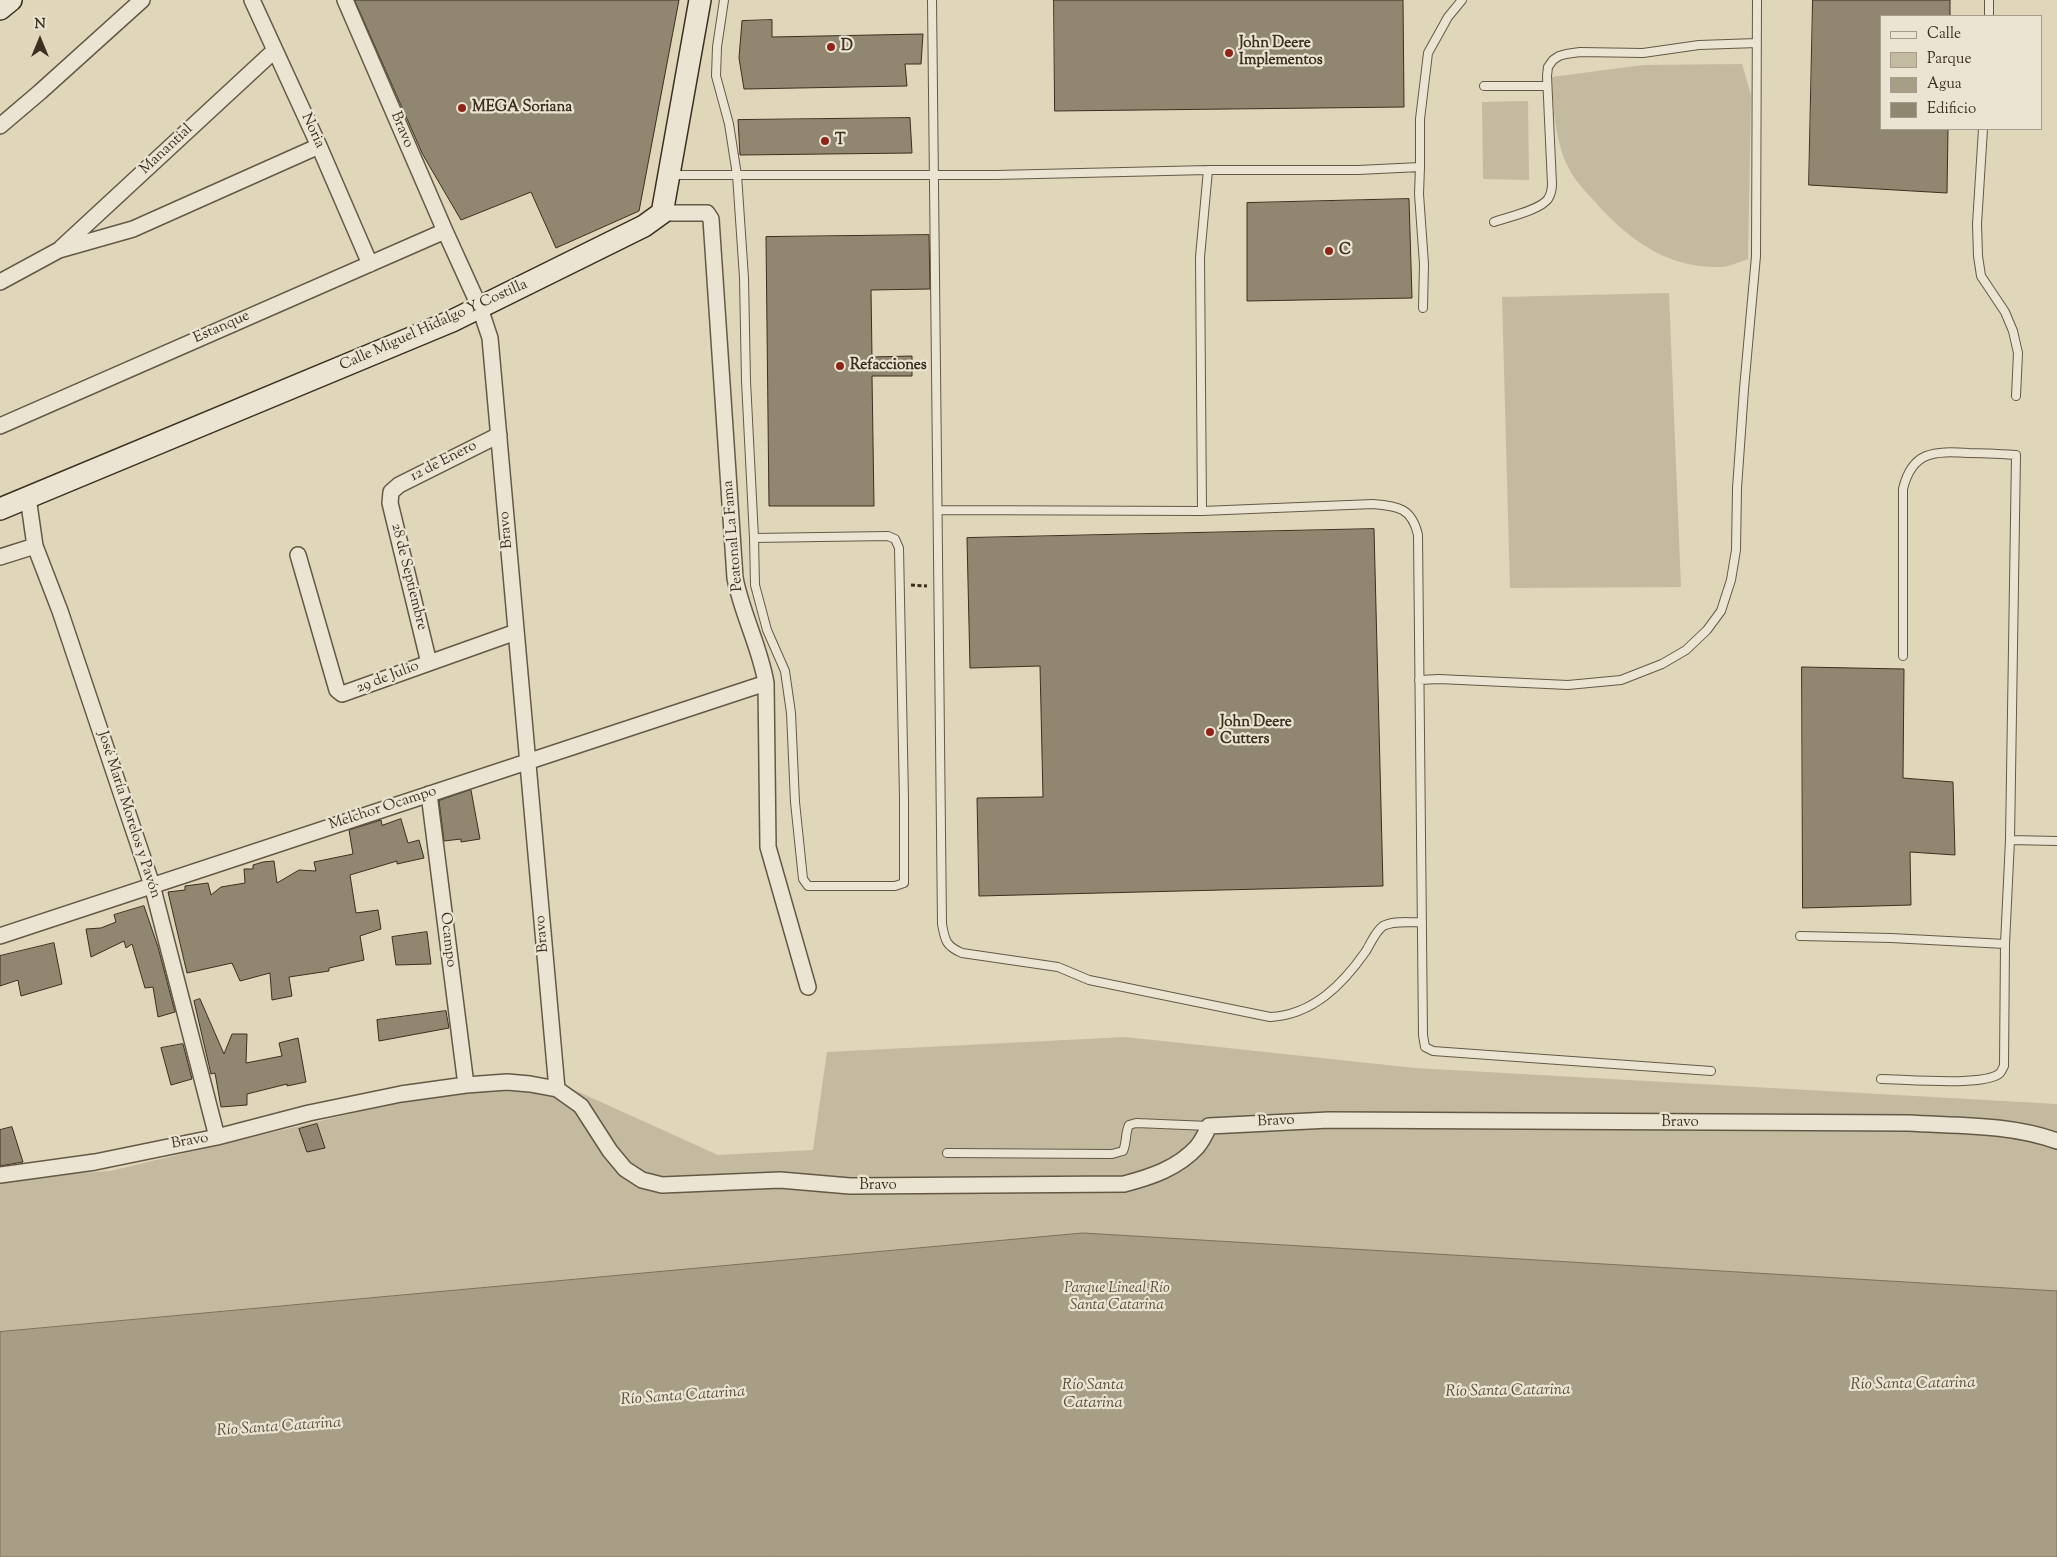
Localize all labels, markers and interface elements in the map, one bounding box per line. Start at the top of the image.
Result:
north arrow [15,15,65,65]
text: N [34,15,46,35]
legend [1880,15,2042,130]
text: Calle [1927,24,1961,45]
place label: John Deere Implementos [1239,35,1323,70]
place label: D [841,38,853,56]
marker: D [825,41,837,53]
marker: John Deere Implementos [1223,47,1235,59]
text: Parque [1927,49,1971,70]
text: Agua [1927,74,1962,95]
place label: MEGA Soriana [472,99,572,117]
text: Edificio [1927,99,1976,120]
marker: MEGA Soriana [456,102,468,114]
street label: Bravo [385,109,417,151]
street label: Noria [296,111,328,151]
street label: Manantial [137,121,197,179]
place label: T [835,132,846,150]
marker: T [819,135,831,147]
place label: C [1339,242,1351,260]
marker: C [1323,245,1335,257]
street label: Calle Miguel Hidalgo Y Costilla [337,276,531,376]
street label: Estanque [191,308,253,348]
place label: Refacciones [850,357,927,375]
marker: Refacciones [834,360,846,372]
street label: 12 de Enero [408,438,480,486]
street label: Peatonal La Fama [720,480,748,592]
street label: Bravo [496,511,518,549]
street label: 28 de Septiembre [386,522,430,632]
street label: 29 de Julio [354,658,422,698]
place label: John Deere Cutters [1220,714,1292,749]
marker: John Deere Cutters [1204,726,1216,738]
street label: José María Morelos y Pavón [92,729,164,901]
street label: Melchor Ocampo [327,783,439,835]
street label: Ocampo [435,911,459,969]
street label: Bravo [532,915,554,953]
street label: Bravo [1257,1112,1295,1132]
street label: Bravo [1661,1114,1699,1132]
street label: Bravo [170,1130,210,1154]
street label: Bravo [859,1177,897,1195]
park label: Parque Lineal Río Santa Catarina [1064,1280,1170,1315]
water label: Río Santa Catarina [1850,1374,1976,1396]
water label: Río Santa Catarina [1062,1376,1124,1414]
water label: Río Santa Catarina [1445,1381,1571,1403]
water label: Río Santa Catarina [620,1383,746,1411]
water label: Río Santa Catarina [216,1414,342,1442]

